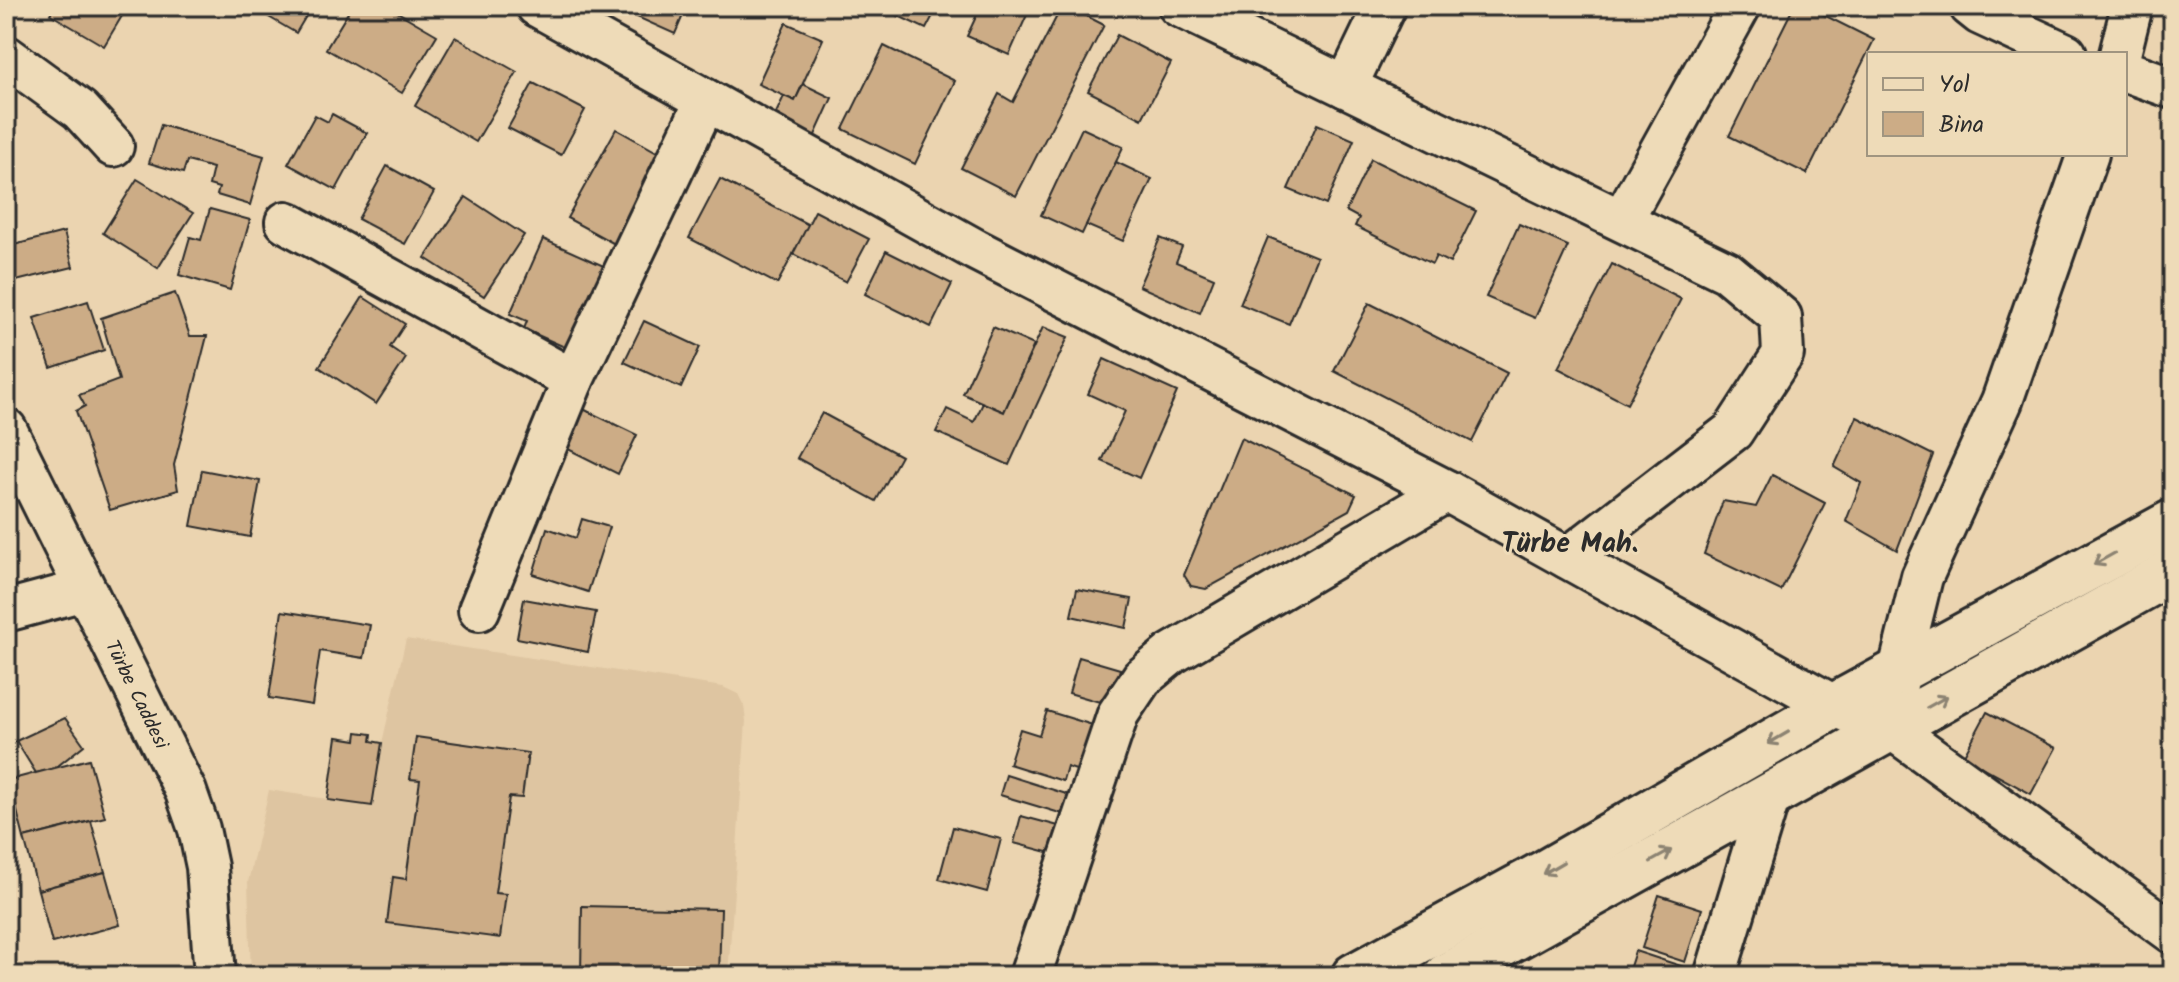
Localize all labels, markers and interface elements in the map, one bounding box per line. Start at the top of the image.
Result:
legend [1867,52,2127,156]
text: Yol [1939,66,1970,105]
text: Bina [1939,106,1984,145]
district label: Türbe Mah. [1502,522,1638,567]
one-way arrow [2093,552,2117,567]
street label: Türbe Caddesi [95,635,177,756]
one-way arrow [1925,694,1948,710]
one-way arrow [1767,730,1790,746]
one-way arrow [1649,848,1672,864]
one-way arrow [1542,860,1565,876]

